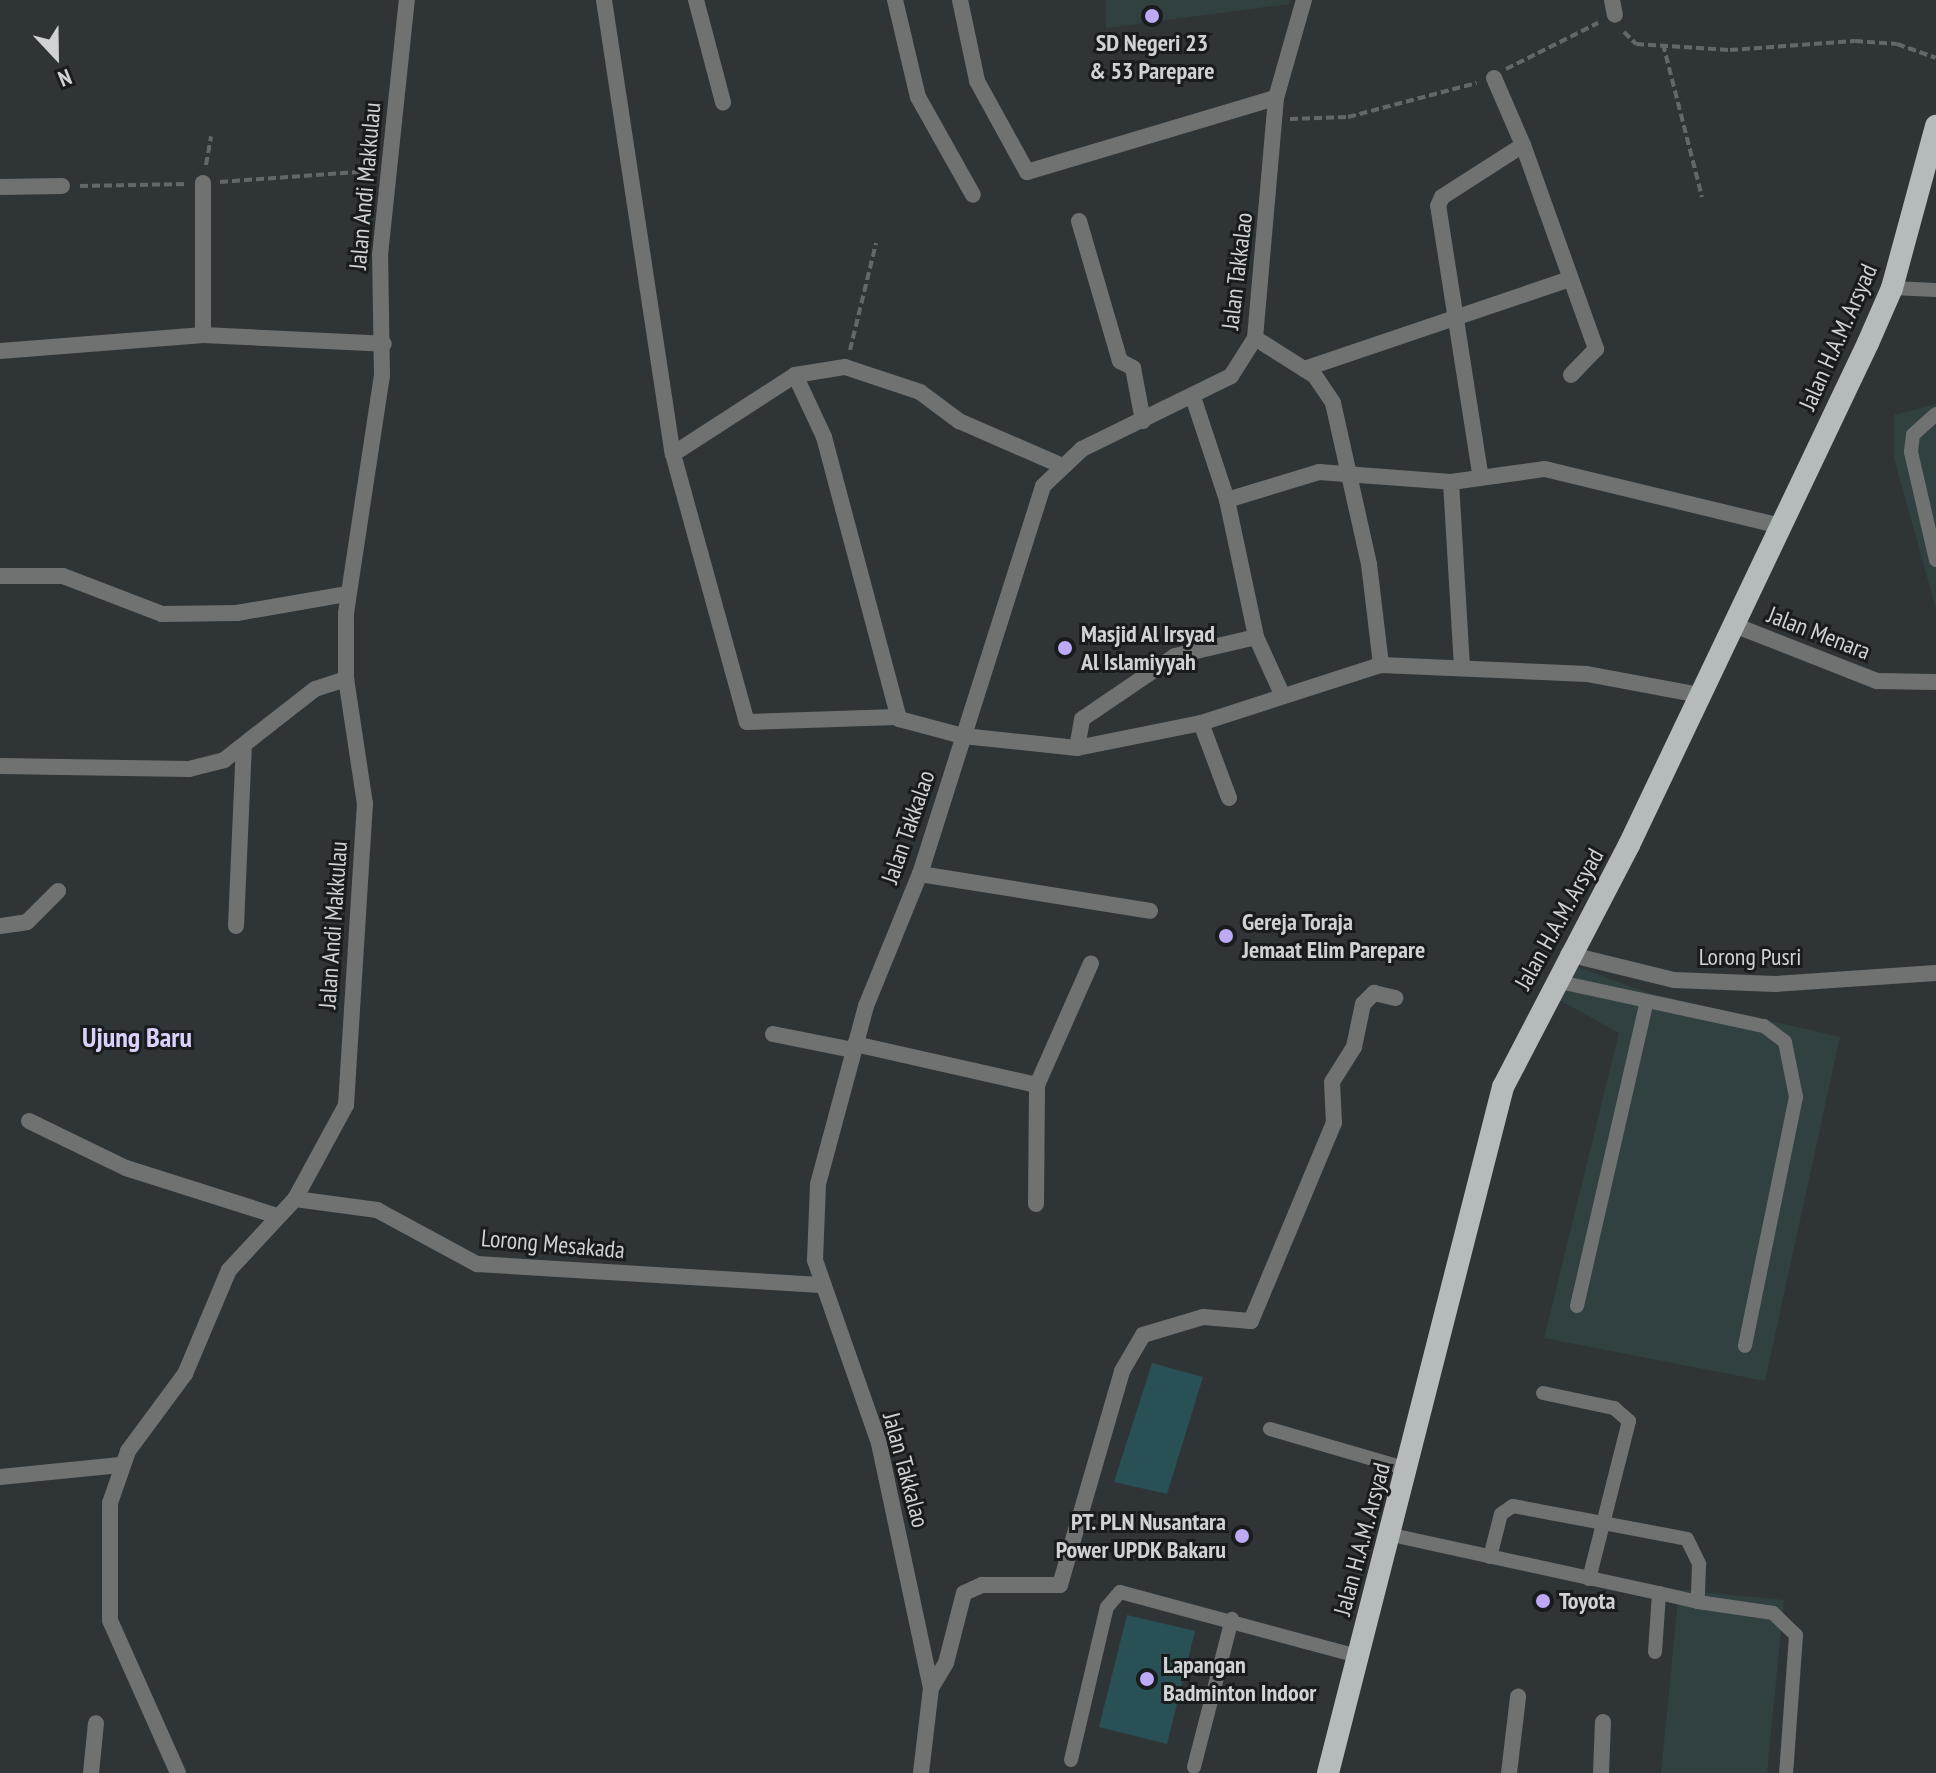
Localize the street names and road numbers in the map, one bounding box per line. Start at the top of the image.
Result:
street label: Jalan Andi Makkulau [343,101,387,271]
street label: Jalan Takkalao [1216,211,1258,331]
street label: Jalan H.A.M. Arsyad [1792,258,1884,416]
street label: Jalan Menara [1764,600,1874,666]
street label: Jalan Takkalao [875,766,941,888]
street label: Jalan Andi Makkulau [313,840,353,1010]
street label: Jalan H.A.M. Arsyad [1508,842,1610,996]
street label: Lorong Pusri [1699,943,1801,971]
street label: Lorong Mesakada [480,1223,626,1265]
street label: Jalan Takkalao [877,1409,935,1531]
street label: Jalan H.A.M. Arsyad [1327,1458,1397,1620]

